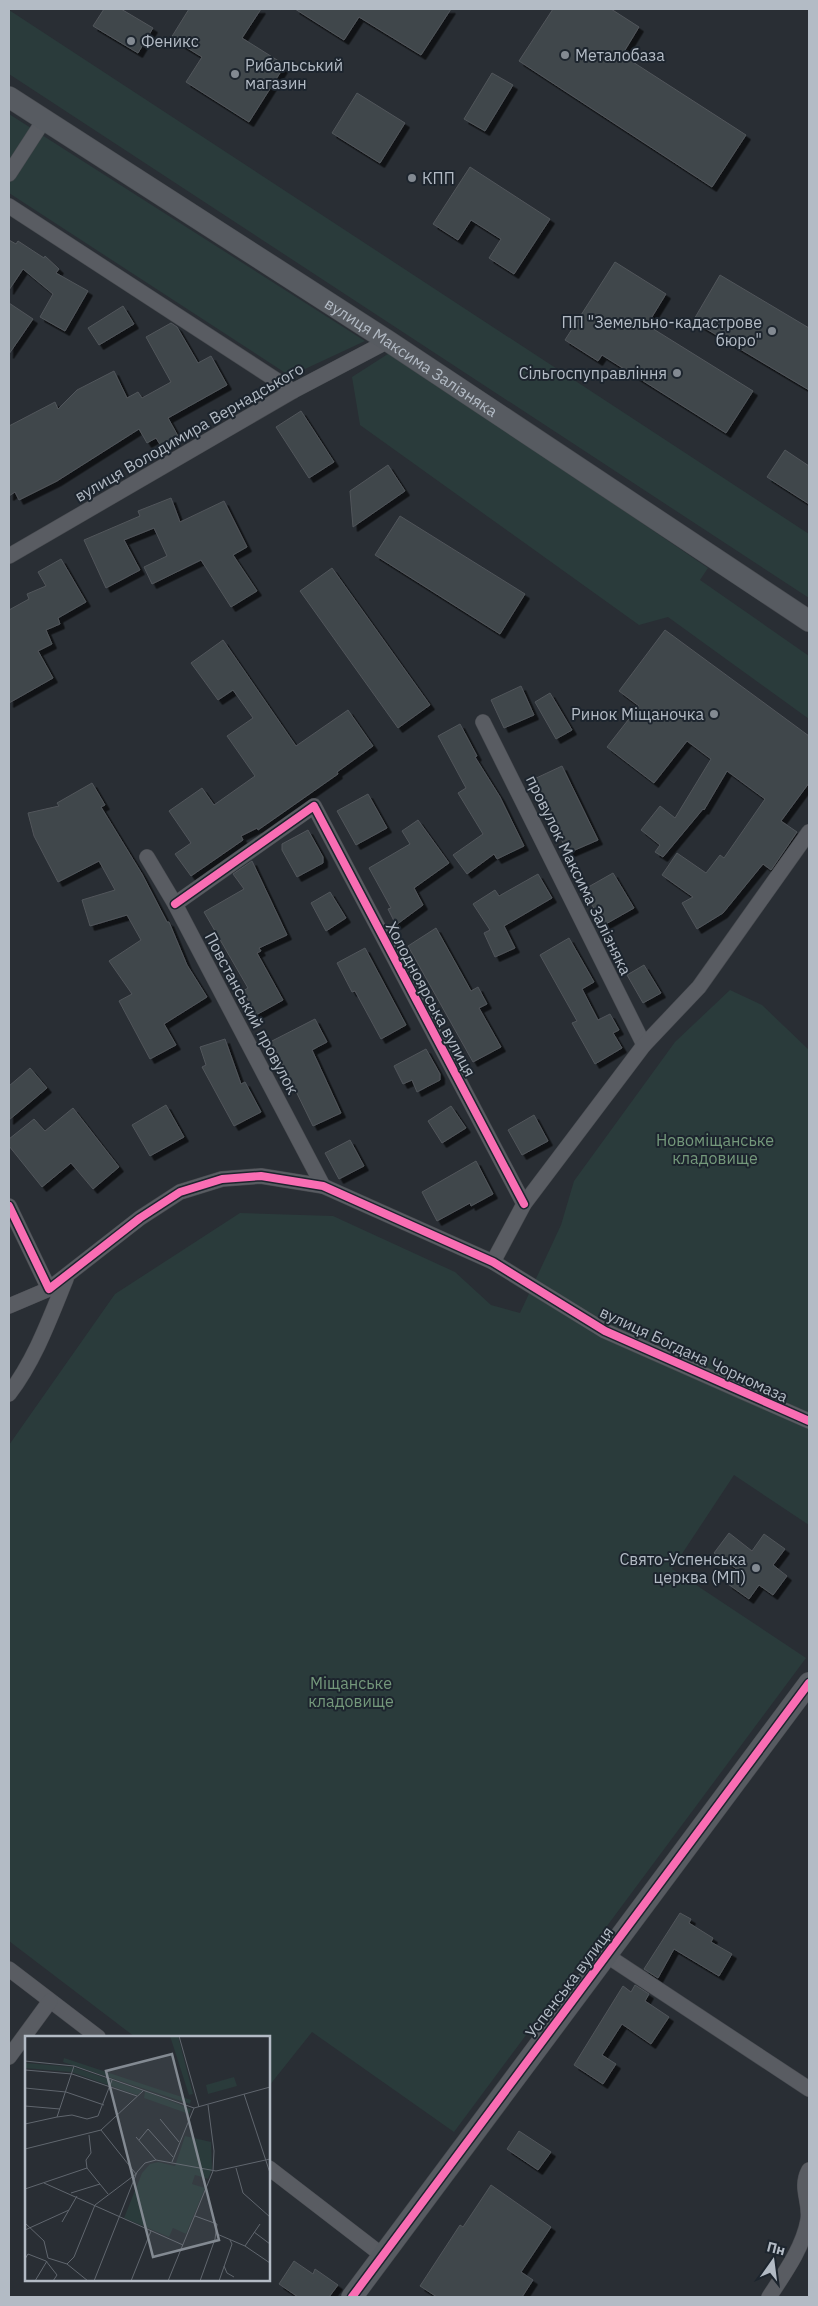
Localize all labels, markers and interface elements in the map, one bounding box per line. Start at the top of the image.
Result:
place label: Феникс [141,31,199,51]
marker: Феникс [125,35,137,47]
place label: Металобаза [575,45,665,65]
marker: Металобаза [559,49,571,61]
place label: Рибальський магазин [245,55,343,93]
marker: Рибальський магазин [229,68,241,80]
place label: КПП [422,168,455,188]
marker: КПП [406,172,418,184]
street label: вулиця Максима Залізняка [321,293,502,421]
place label: ПП "Земельно-кадастрове бюро" [562,312,762,350]
marker: ПП "Земельно-кадастрове бюро" [766,325,778,337]
street label: вулиця Володимира Вернадського [71,358,307,506]
place label: Сільгоспуправління [519,363,667,383]
marker: Сільгоспуправління [671,367,683,379]
place label: Ринок Міщаночка [571,704,704,724]
marker: Ринок Міщаночка [708,708,720,720]
street label: провулок Максима Залізняка [522,772,636,979]
street label: Холодноярська вулиця [382,918,480,1080]
street label: Повстанський провулок [201,928,303,1098]
park label: Новоміщанське кладовище [656,1130,774,1168]
street label: вулиця Богдана Чорномаза [597,1302,792,1407]
place label: Свято-Успенська церква (МП) [619,1549,746,1587]
marker: Свято-Успенська церква (МП) [750,1562,762,1574]
park label: Міщанське кладовище [308,1673,394,1711]
street label: Успенська вулиця [521,1922,617,2042]
inset map [25,2036,270,2281]
north arrow [748,2236,798,2286]
text: Пн [765,2237,787,2259]

